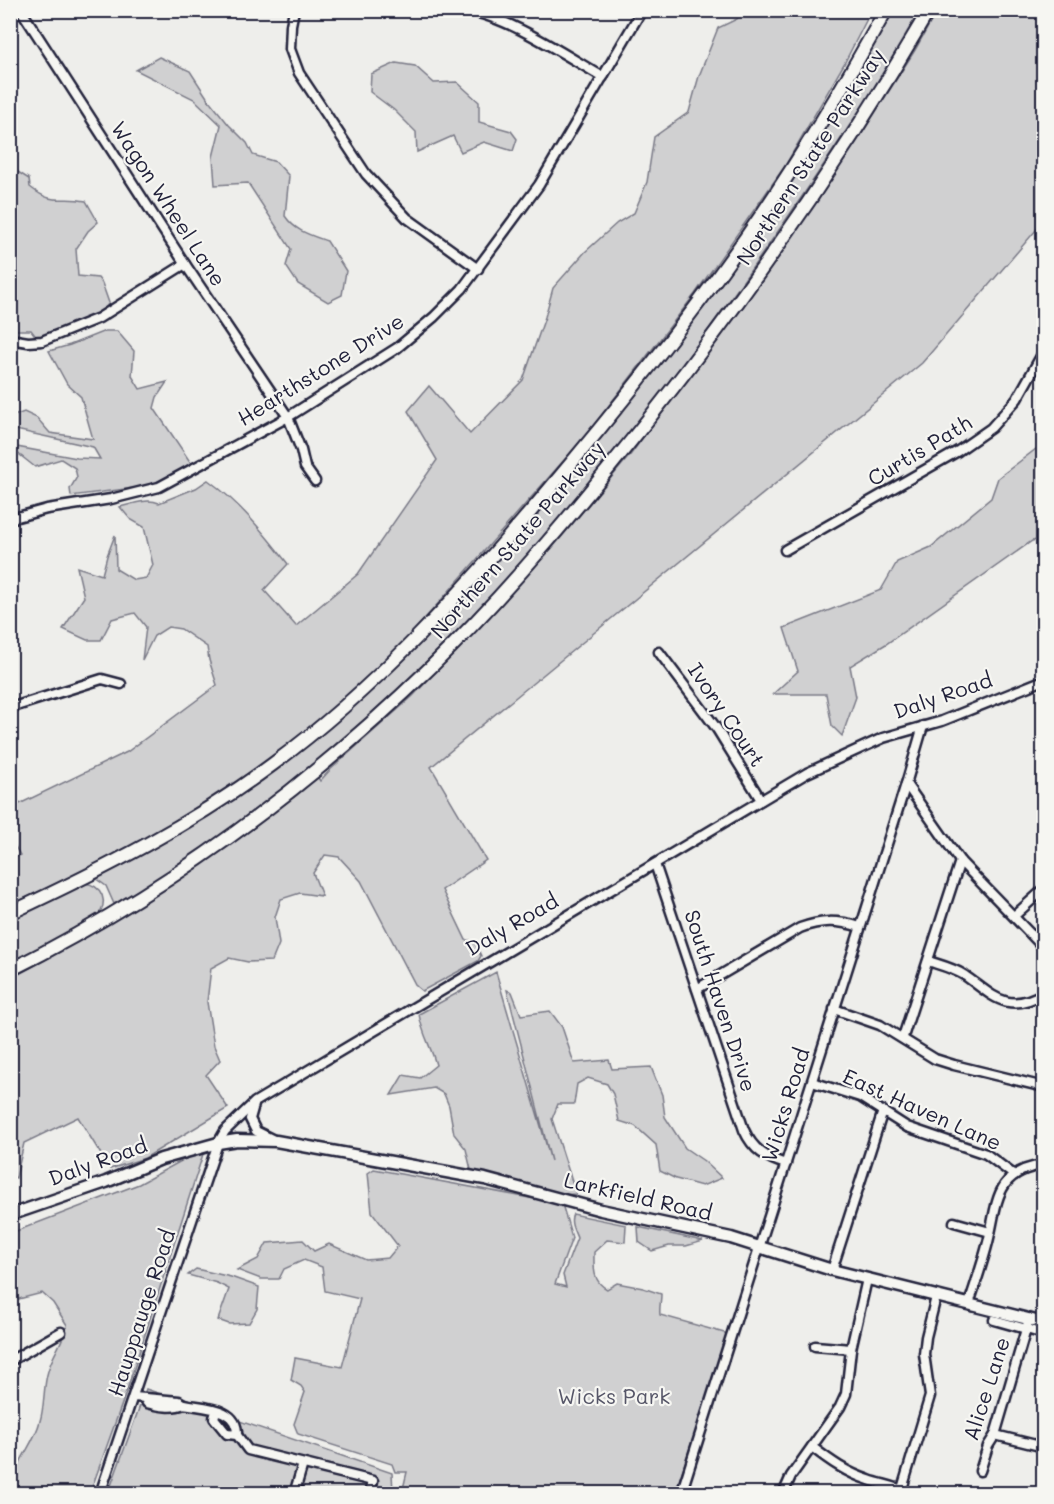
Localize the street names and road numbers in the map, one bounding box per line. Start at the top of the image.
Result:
street label: Northern State Parkway [730,43,890,269]
street label: Wagon Wheel Lane [106,116,233,291]
street label: Hearthstone Drive [232,307,409,431]
street label: Curtis Path [862,408,976,491]
street label: Northern State Parkway [424,435,610,643]
street label: Ivory Court [683,657,772,771]
street label: Daly Road [890,665,995,724]
street label: Daly Road [460,886,563,961]
street label: South Haven Drive [679,906,764,1095]
street label: Wicks Road [754,1044,815,1165]
street label: East Haven Lane [839,1062,1006,1156]
street label: Daly Road [45,1130,150,1191]
street label: Larkfield Road [562,1165,715,1226]
street label: Hauppauge Road [101,1226,180,1400]
street label: Alice Lane [956,1333,1015,1444]

